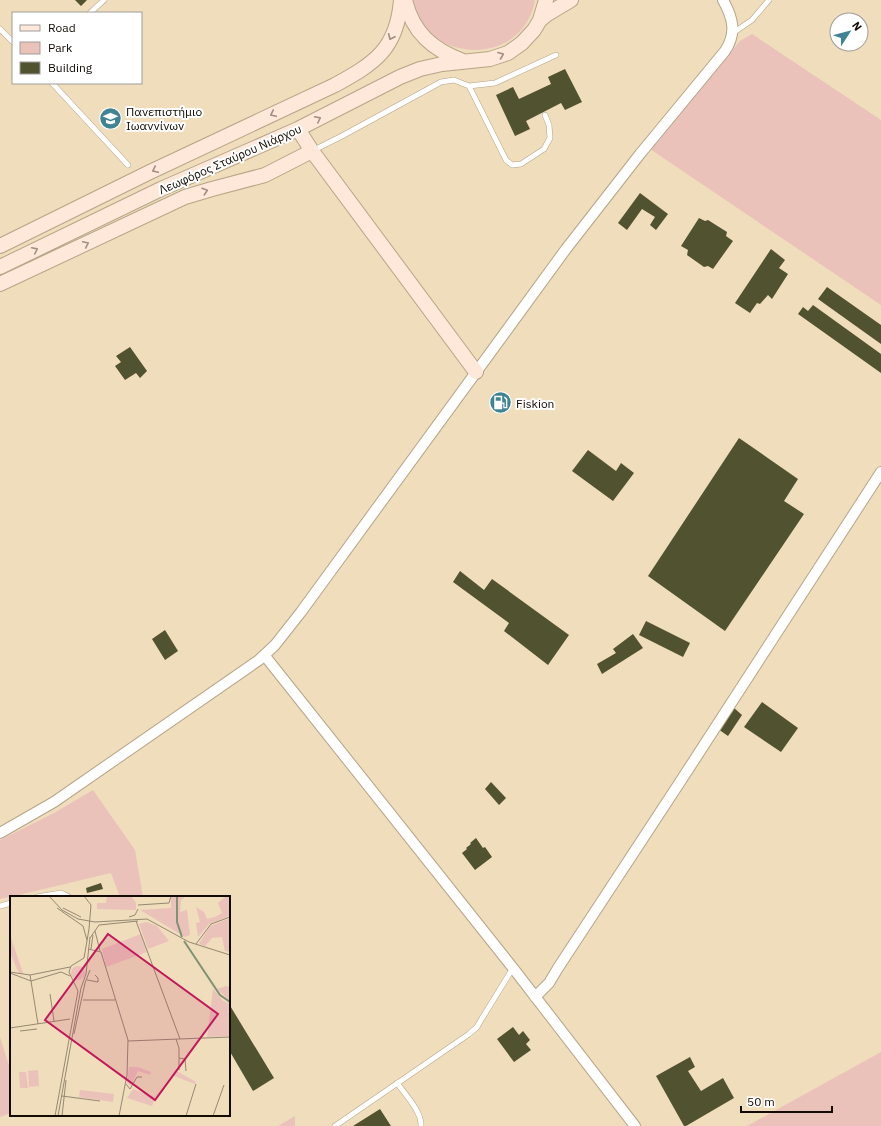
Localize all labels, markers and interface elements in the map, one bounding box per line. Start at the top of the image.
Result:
legend [12,12,142,84]
north arrow [829,12,869,52]
text: N [849,19,865,33]
text: Road [48,20,76,35]
one-way arrow [388,33,396,41]
text: Park [48,40,73,55]
one-way arrow [497,52,505,60]
text: Building [48,60,93,75]
place label: Πανεπιστήμιο Ιωαννίνων [126,104,203,133]
school or university icon: Πανεπιστήμιο Ιωαννίνων [97,105,123,131]
one-way arrow [270,109,277,117]
one-way arrow [314,116,321,124]
street label: Λεωφόρος Σταύρου Νιάρχου [156,121,304,197]
one-way arrow [152,165,160,173]
one-way arrow [201,187,208,196]
one-way arrow [82,241,90,249]
one-way arrow [31,247,38,255]
fuel station icon: Fiskion [487,390,513,416]
place label: Fiskion [516,396,554,411]
inset map [10,896,230,1116]
scale bar [741,1088,832,1114]
text: 50 m [747,1094,775,1109]

